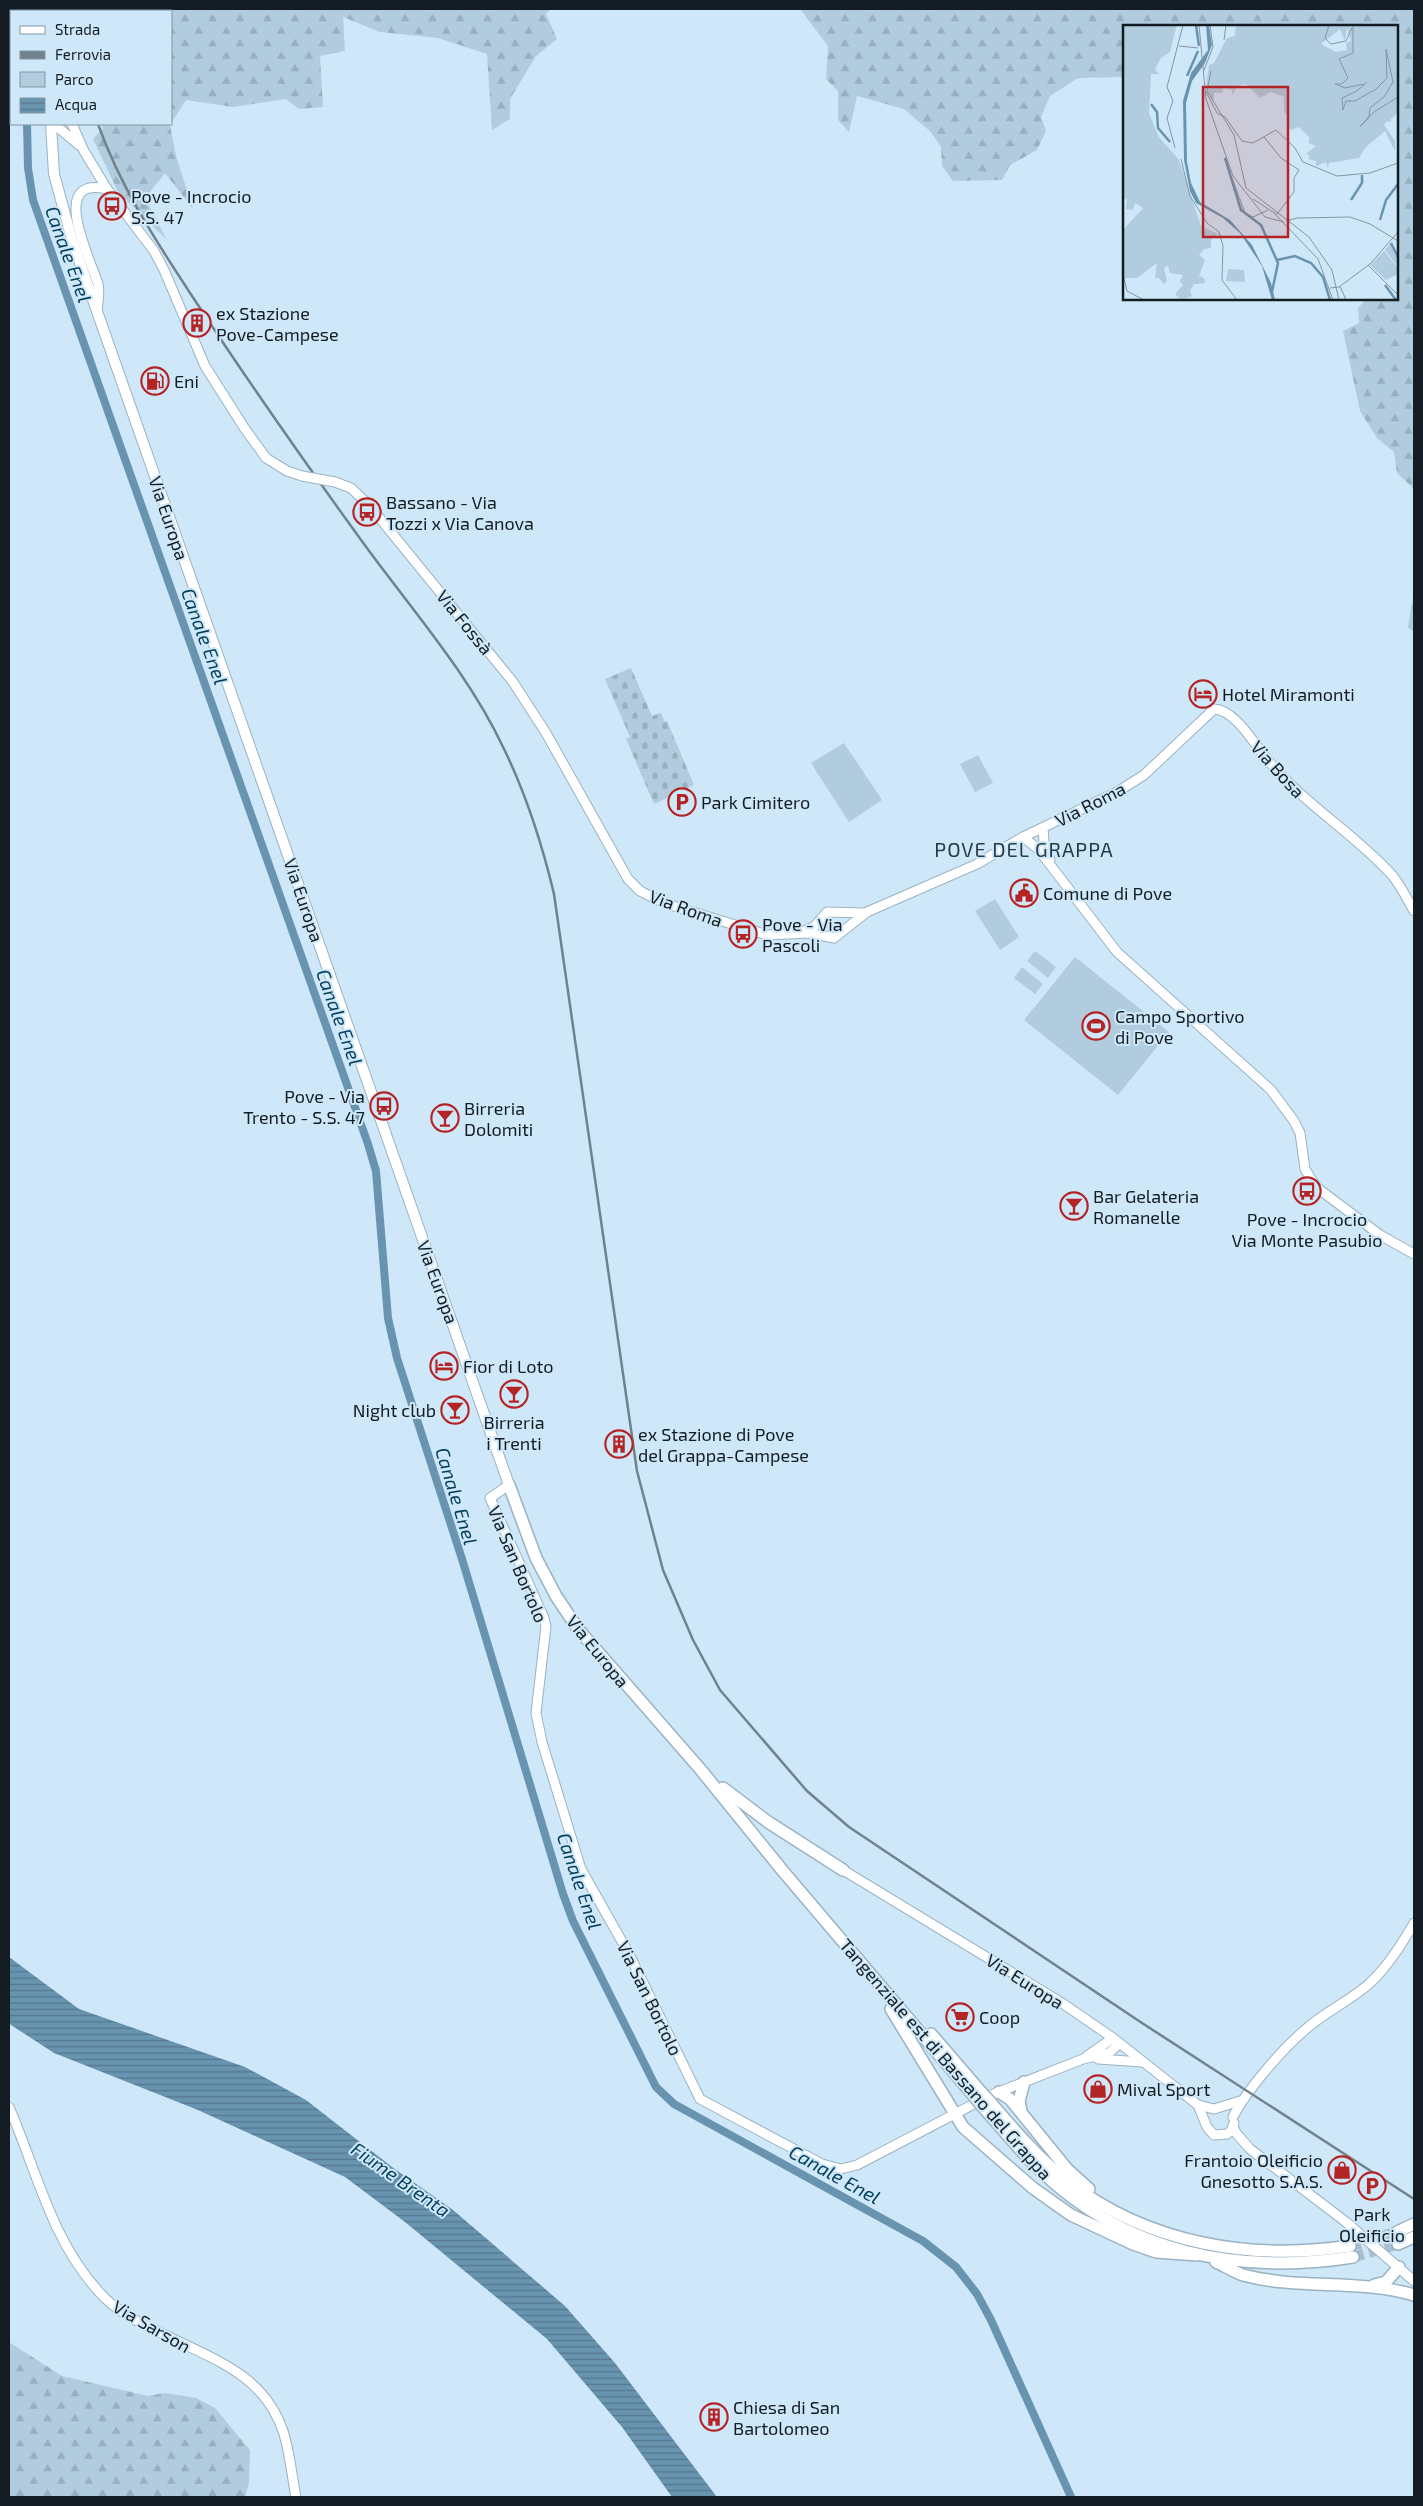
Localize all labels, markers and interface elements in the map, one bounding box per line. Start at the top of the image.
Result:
legend [10,10,172,125]
text: Strada [55,20,100,38]
inset map [1123,25,1398,300]
text: Ferrovia [55,45,111,63]
text: Parco [55,70,94,88]
text: Acqua [55,95,97,113]
place label: Pove - Incrocio S.S. 47 [131,185,252,228]
bus stop icon: Pove - Incrocio S.S. 47 [97,191,127,221]
water label: Canale Enel [41,203,97,305]
place label: ex Stazione Pove-Campese [216,302,339,345]
building icon: ex Stazione Pove-Campese [182,308,212,338]
fuel station icon: Eni [140,366,170,396]
place label: Eni [174,370,199,392]
street label: Via Europa [144,473,194,563]
place label: Bassano - Via Tozzi x Via Canova [386,491,534,534]
bus stop icon: Bassano - Via Tozzi x Via Canova [352,497,382,527]
water label: Canale Enel [177,585,233,687]
street label: Via Fossà [432,585,498,659]
hotel icon: Hotel Miramonti [1188,679,1218,709]
place label: Hotel Miramonti [1222,683,1355,705]
street label: Via Bosa [1246,736,1310,802]
street label: Via Roma [1051,777,1129,831]
parking icon: Park Cimitero [667,787,697,817]
place label: Park Cimitero [701,791,810,813]
district label: POVE DEL GRAPPA [934,837,1114,861]
street label: Via Europa [279,855,329,945]
public building icon: Comune di Pove [1009,878,1039,908]
place label: Comune di Pove [1043,882,1172,904]
street label: Via Roma [646,885,726,931]
place label: Pove - Via Pascoli [762,913,843,956]
bus stop icon: Pove - Via Pascoli [728,919,758,949]
water label: Canale Enel [312,966,368,1068]
place label: Campo Sportivo di Pove [1115,1005,1245,1048]
sports icon: Campo Sportivo di Pove [1081,1011,1111,1041]
place label: Pove - Via Trento - S.S. 47 [243,1085,365,1128]
bus stop icon: Pove - Via Trento - S.S. 47 [369,1091,399,1121]
place label: Birreria Dolomiti [464,1097,533,1140]
bar icon: Birreria Dolomiti [430,1103,460,1133]
bus stop icon: Pove - Incrocio Via Monte Pasubio [1292,1176,1322,1206]
place label: Bar Gelateria Romanelle [1093,1185,1199,1228]
bar icon: Bar Gelateria Romanelle [1059,1191,1089,1221]
place label: Pove - Incrocio Via Monte Pasubio [1231,1208,1383,1251]
street label: Via Europa [413,1237,463,1327]
hotel icon: Fior di Loto [429,1351,459,1381]
place label: Fior di Loto [463,1355,554,1377]
bar icon: Birreria i Trenti [499,1379,529,1409]
bar icon: Night club [440,1395,470,1425]
place label: Night club [353,1399,436,1421]
place label: Birreria i Trenti [483,1411,545,1454]
place label: ex Stazione di Pove del Grappa-Campese [638,1423,809,1466]
building icon: ex Stazione di Pove del Grappa-Campese [604,1429,634,1459]
water label: Canale Enel [431,1444,483,1548]
street label: Via San Bortolo [483,1502,553,1626]
street label: Via Europa [562,1610,634,1692]
water label: Canale Enel [553,1830,607,1932]
street label: Tangenziale est di Bassano del Grappa [835,1934,1057,2184]
street label: Via San Bortolo [613,1937,687,2059]
street label: Via Europa [982,1949,1068,2013]
supermarket icon: Coop [945,2002,975,2032]
place label: Coop [979,2006,1020,2028]
shop icon: Mival Sport [1083,2074,1113,2104]
place label: Mival Sport [1117,2078,1210,2100]
water label: Fiume Brenta [347,2137,455,2221]
water label: Canale Enel [785,2140,885,2208]
place label: Frantoio Oleificio Gnesotto S.A.S. [1184,2149,1323,2192]
shop icon: Frantoio Oleificio Gnesotto S.A.S. [1327,2155,1357,2185]
parking icon: Park Oleificio [1357,2171,1387,2201]
place label: Park Oleificio [1339,2203,1405,2246]
street label: Via Sarson [109,2295,195,2357]
place label: Chiesa di San Bartolomeo [733,2396,840,2439]
building icon: Chiesa di San Bartolomeo [699,2402,729,2432]

